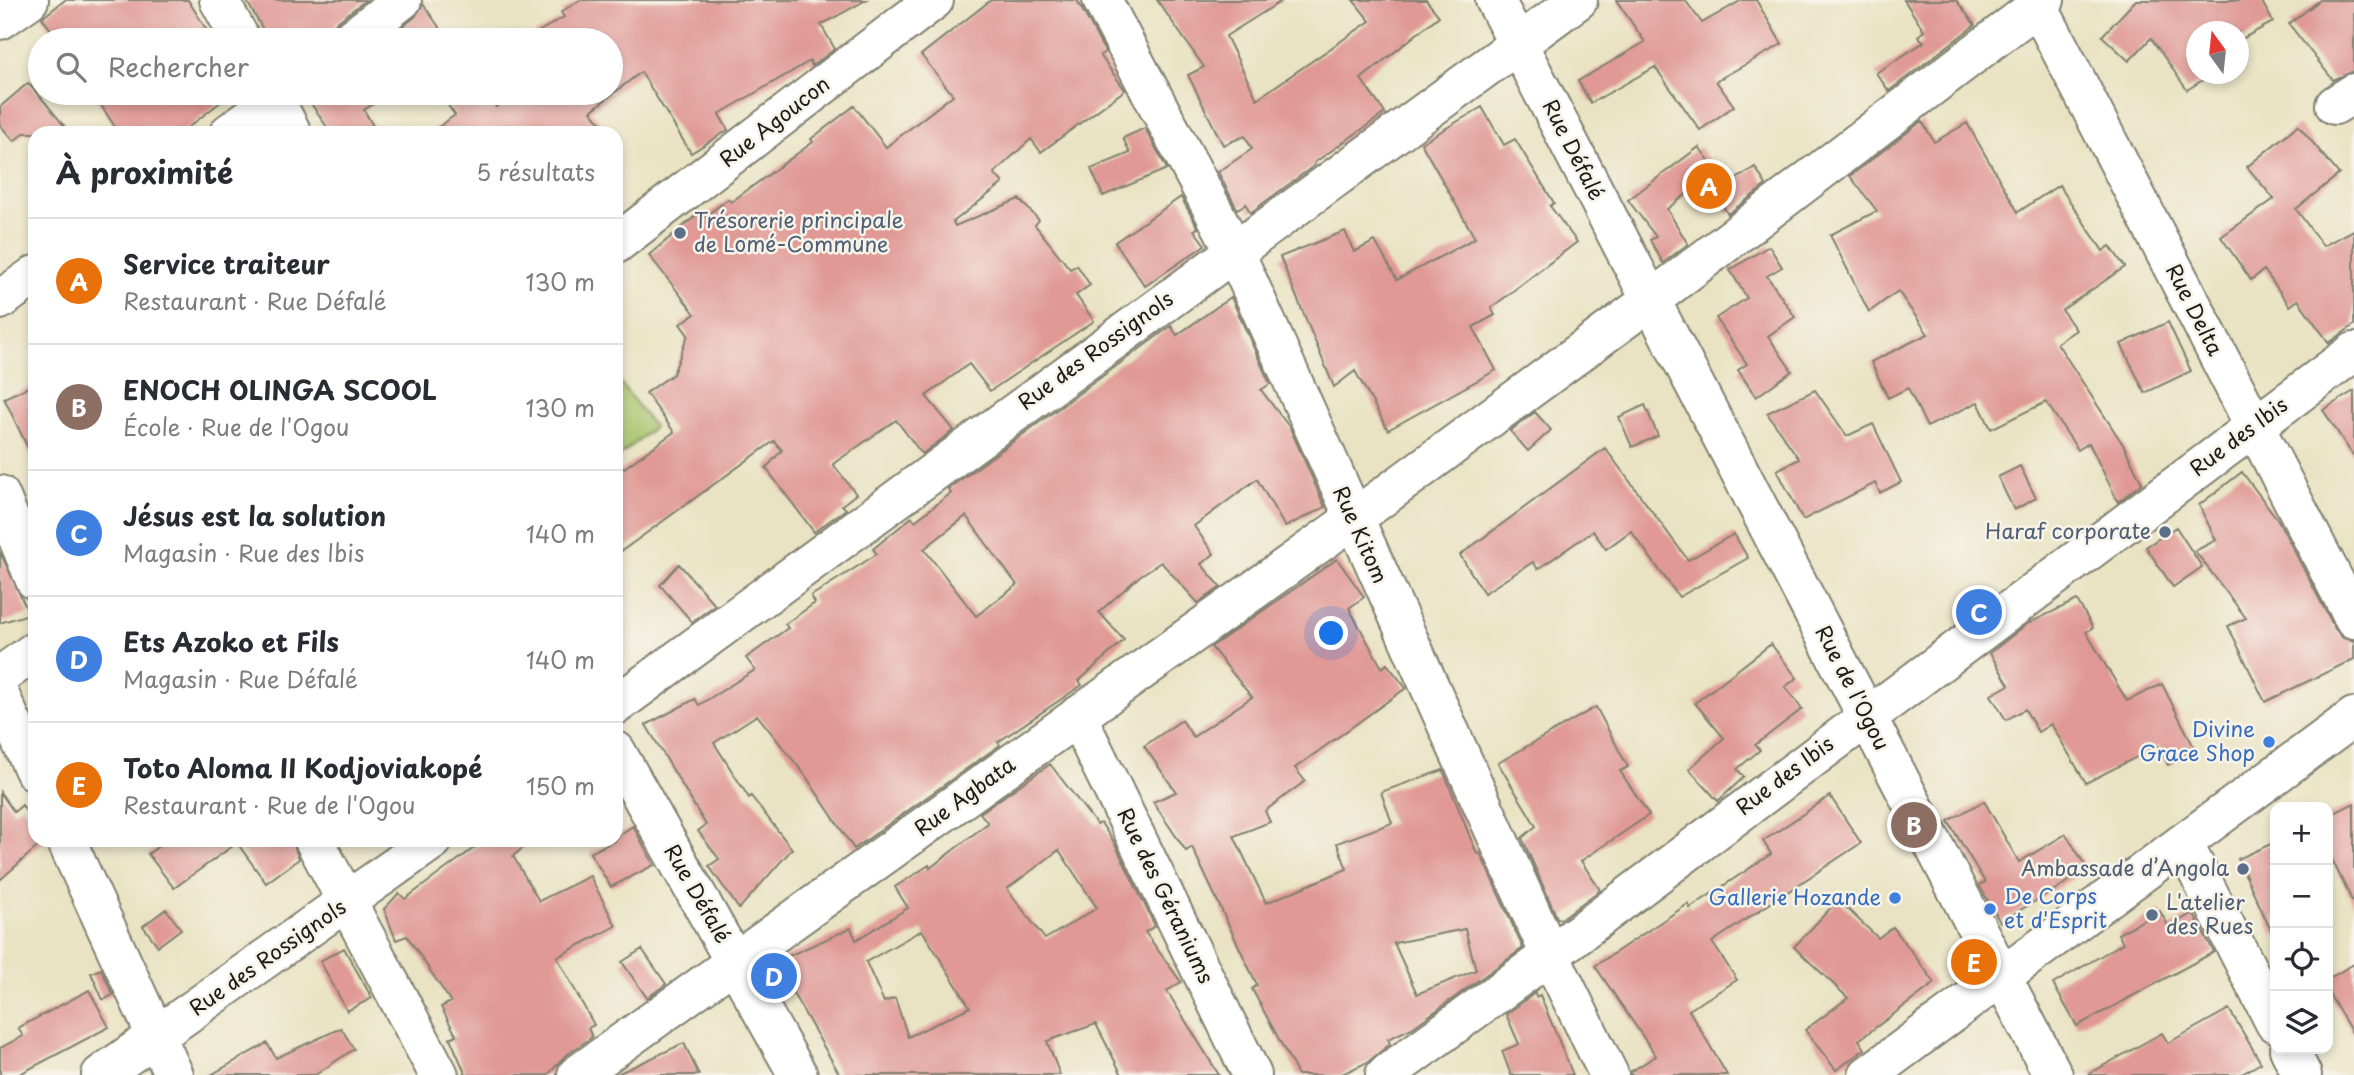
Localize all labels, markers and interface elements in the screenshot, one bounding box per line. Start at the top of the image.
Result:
north arrow [2186,21,2249,84]
search box [28,28,623,105]
text: Rechercher [108,47,249,86]
icon: search [52,48,90,86]
street label: Rue Agoucon [712,67,836,174]
street label: Rue Défalé [1536,93,1614,205]
text: À proximité [56,149,233,194]
text: 5 résultats [476,154,595,189]
pin: A [1686,160,1732,212]
place label: Trésorerie principale de Lomé-Commune [694,203,904,259]
marker: Trésorerie principale de Lomé-Commune [672,225,688,241]
text: Service traiteur [123,244,330,283]
street label: Rue Delta [2159,258,2233,361]
text: A [70,264,88,299]
text: 130 m [525,264,595,299]
street label: Rue des Rossignols [1010,282,1179,417]
text: Restaurant · Rue Défalé [123,283,387,318]
text: ENOCH OLINGA SCOOL [123,370,437,409]
street label: Rue des Ibis [2182,388,2293,483]
text: B [71,390,87,425]
text: 130 m [525,390,595,425]
text: École · Rue de l'Ogou [123,409,349,444]
street label: Rue Kitom [1326,480,1398,588]
text: Jésus est la solution [123,496,386,535]
place label: Haraf corporate [1985,514,2151,546]
text: C [70,516,88,551]
text: 140 m [526,516,595,551]
marker: Haraf corporate [2157,524,2173,540]
text: Magasin · Rue des Ibis [123,535,365,570]
pin: C [1956,586,2002,638]
your location [1314,616,1348,650]
street label: Rue de l'Ogou [1809,619,1899,755]
text: Ets Azoko et Fils [123,622,339,661]
text: D [70,642,88,677]
text: 140 m [526,642,595,677]
text: Magasin · Rue Défalé [123,661,358,696]
place label: Divine Grace Shop [2139,712,2255,768]
street label: Rue des Ibis [1728,727,1839,822]
marker: Divine Grace Shop [2261,734,2277,750]
street label: Rue Agbata [907,747,1022,843]
text: Toto Aloma II Kodjoviakopé [123,748,482,787]
text: E [72,768,86,803]
text: 150 m [526,768,595,803]
text: Restaurant · Rue de l'Ogou [123,787,415,822]
pin: B [1891,799,1937,851]
street label: Rue des Géraniums [1110,802,1223,988]
map controls [2270,802,2333,1054]
button: + [2270,802,2333,865]
street label: Rue Défalé [658,838,740,948]
place label: Ambassade d’Angola [2021,851,2229,883]
marker: Ambassade d’Angola [2235,861,2251,877]
button: − [2270,865,2333,928]
place label: De Corps et d'Esprit [2004,879,2107,935]
place label: Gallerie Hozande [1709,880,1881,912]
place label: L'atelier des Rues [2166,885,2253,941]
street label: Rue des Rossignols [182,890,352,1023]
marker: Gallerie Hozande [1887,890,1903,906]
marker: De Corps et d'Esprit [1982,901,1998,917]
marker: L'atelier des Rues [2144,907,2160,923]
button: locate [2270,928,2333,991]
pin: E [1951,936,1997,988]
pin: D [751,950,797,1002]
button: layers [2270,991,2333,1054]

